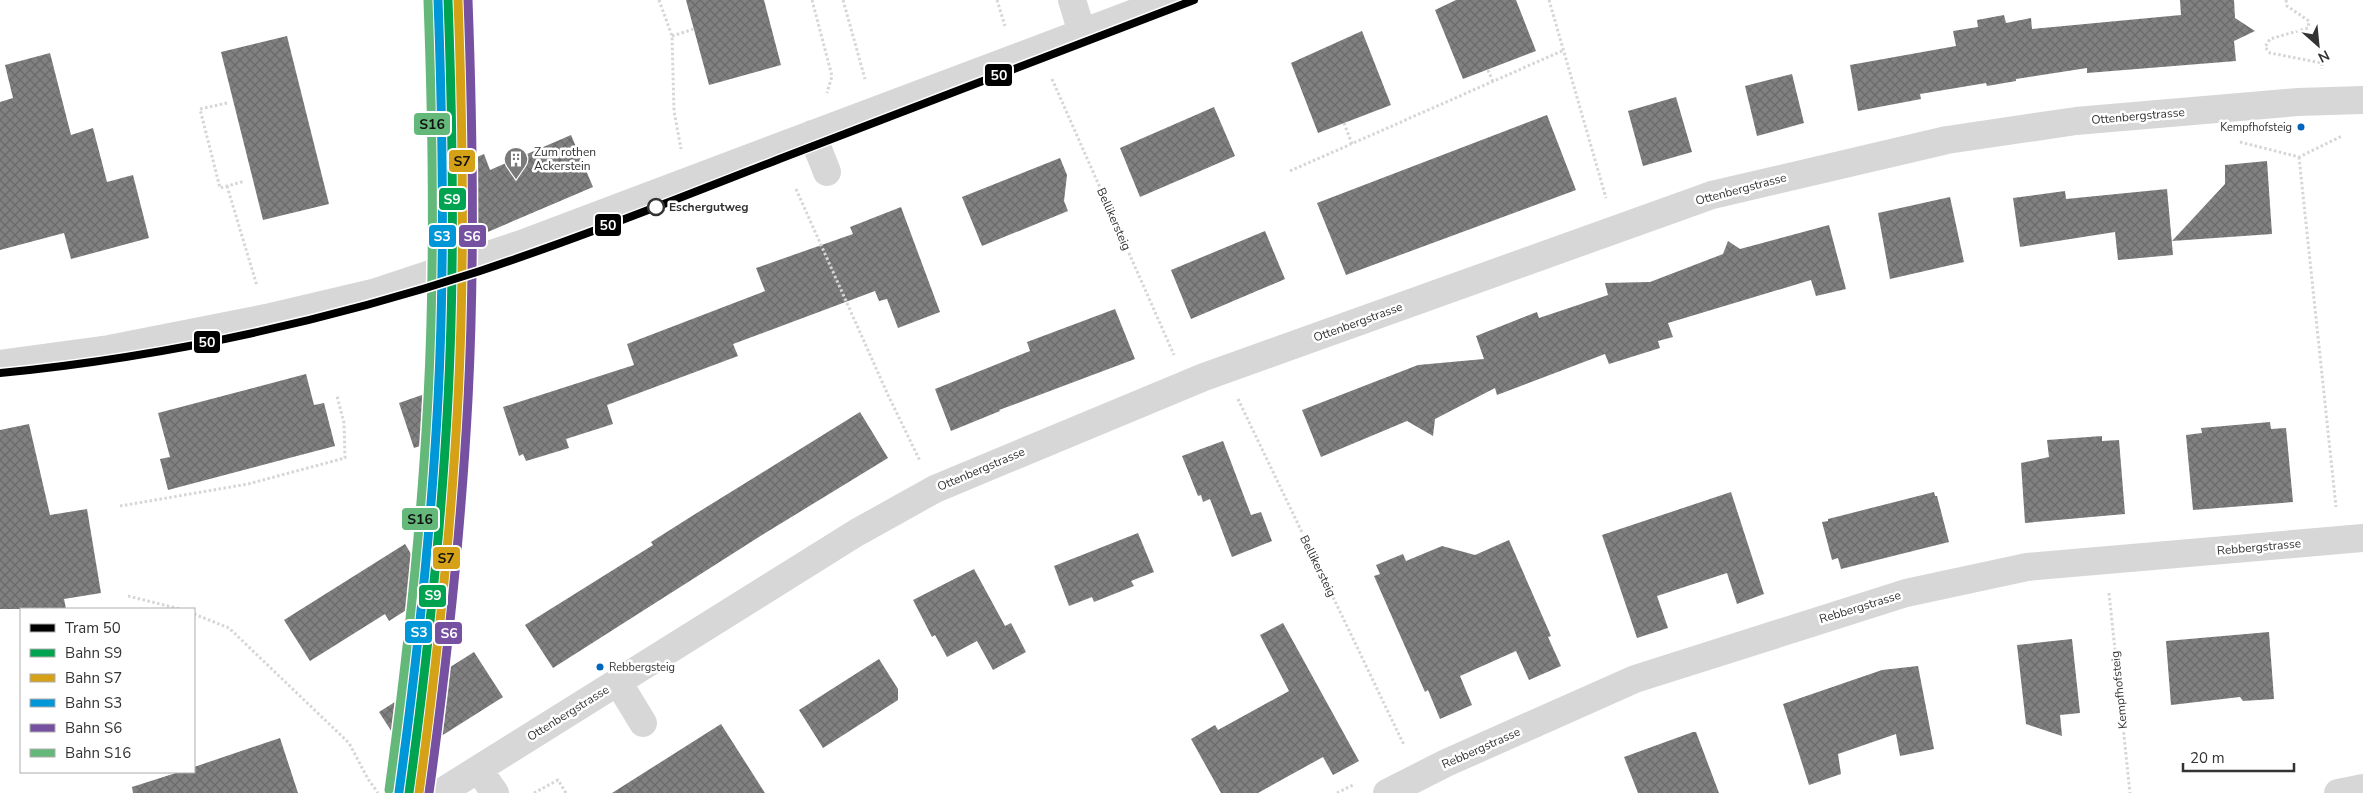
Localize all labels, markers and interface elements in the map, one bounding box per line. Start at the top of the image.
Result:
north arrow [2293,20,2343,70]
text: N [2315,45,2333,67]
line badge: 50 [984,63,1013,87]
text: 50 [991,66,1007,85]
street label: Ottenbergstrasse [2091,104,2185,128]
line badge: S16 [413,112,451,136]
text: S16 [419,115,445,134]
place label: Kempfhofsteig [2220,120,2292,135]
marker: Kempfhofsteig [2296,122,2306,132]
place label: Zum rothen Ackerstein [534,144,596,174]
building icon: Zum rothen Ackerstein [503,146,529,180]
line badge: S7 [448,149,476,173]
text: S7 [453,152,471,171]
street label: Ottenbergstrasse [1694,169,1788,209]
street label: Bellikersteig [1093,185,1135,253]
line badge: S9 [438,187,467,211]
text: S9 [443,190,461,209]
marker: Eschergutweg [647,198,665,216]
place label: Eschergutweg [669,199,749,215]
line badge: 50 [594,213,622,237]
text: 50 [600,216,616,235]
line badge: S3 [428,224,457,248]
line badge: S6 [458,224,487,248]
text: S3 [433,227,451,246]
text: S6 [463,227,481,246]
street label: Ottenbergstrasse [1311,298,1405,346]
line badge: 50 [193,330,221,354]
text: 50 [199,333,215,352]
street label: Ottenbergstrasse [935,443,1027,495]
line badge: S16 [401,507,439,531]
text: S16 [407,510,433,529]
street label: Bellikersteig [1296,532,1340,600]
street label: Rebbergstrasse [2216,535,2302,559]
line badge: S7 [432,546,461,570]
text: S7 [437,549,455,568]
line badge: S9 [418,584,447,608]
text: S9 [424,586,442,605]
street label: Rebbergstrasse [1817,587,1903,627]
legend [20,608,195,773]
text: Tram 50 [65,618,121,638]
line badge: S3 [404,620,433,644]
line badge: S6 [434,621,463,645]
text: S3 [410,623,428,642]
text: S6 [440,624,458,643]
text: Bahn S9 [65,643,122,663]
street label: Kempfhofsteig [2107,650,2131,730]
place label: Rebbergsteig [609,660,675,675]
marker: Rebbergsteig [595,662,605,672]
text: Bahn S7 [65,668,122,688]
street label: Ottenbergstrasse [524,681,612,745]
text: Bahn S3 [65,693,122,713]
text: Bahn S6 [65,718,122,738]
street label: Rebbergstrasse [1439,724,1523,772]
scale bar [2183,740,2294,772]
text: Bahn S16 [65,743,131,763]
text: 20 m [2190,748,2225,768]

